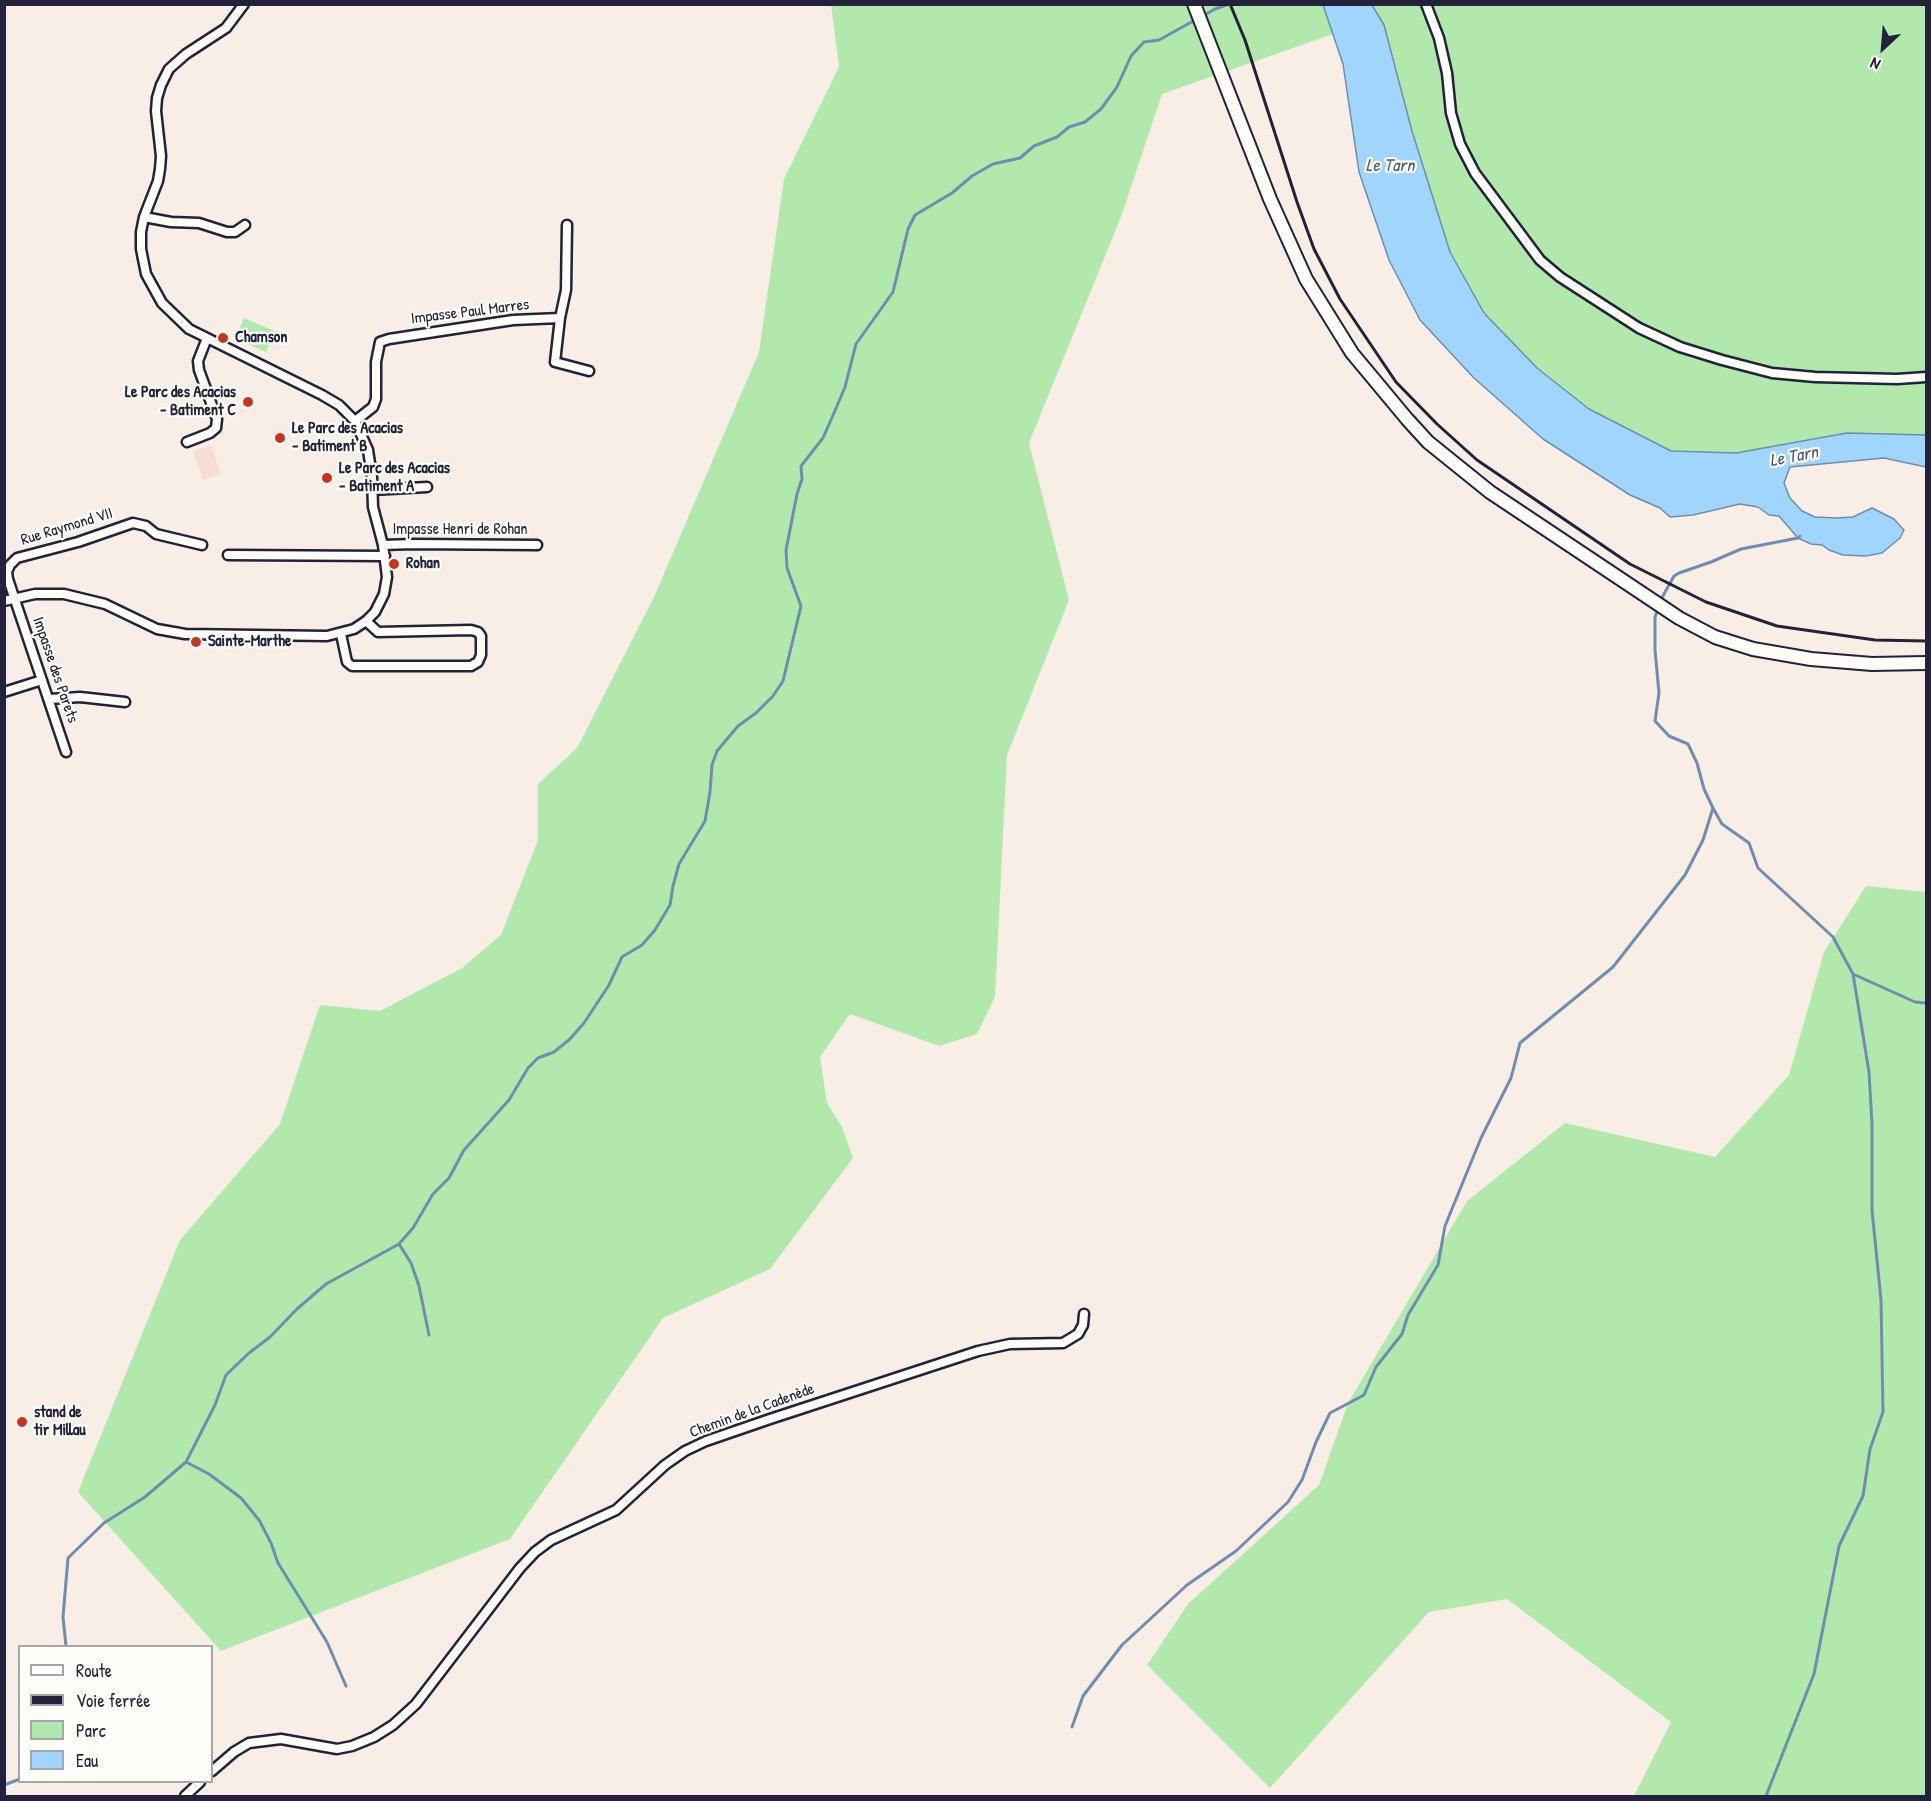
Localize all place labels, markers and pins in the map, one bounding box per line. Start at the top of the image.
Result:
place label: Chamson [235,328,287,348]
marker: Chamson [216,331,230,345]
place label: Le Parc des Acacias - Batiment C [125,383,236,421]
marker: Le Parc des Acacias - Batiment C [241,395,255,409]
place label: Le Parc des Acacias - Batiment B [292,419,403,457]
marker: Le Parc des Acacias - Batiment B [273,431,287,445]
place label: Le Parc des Acacias - Batiment A [339,459,450,497]
marker: Le Parc des Acacias - Batiment A [320,471,334,485]
place label: Rohan [406,554,440,574]
marker: Rohan [387,557,401,571]
place label: Sainte-Marthe [208,632,291,652]
marker: Sainte-Marthe [189,635,203,649]
place label: stand de tir Millau [34,1403,86,1441]
marker: stand de tir Millau [15,1415,29,1429]

